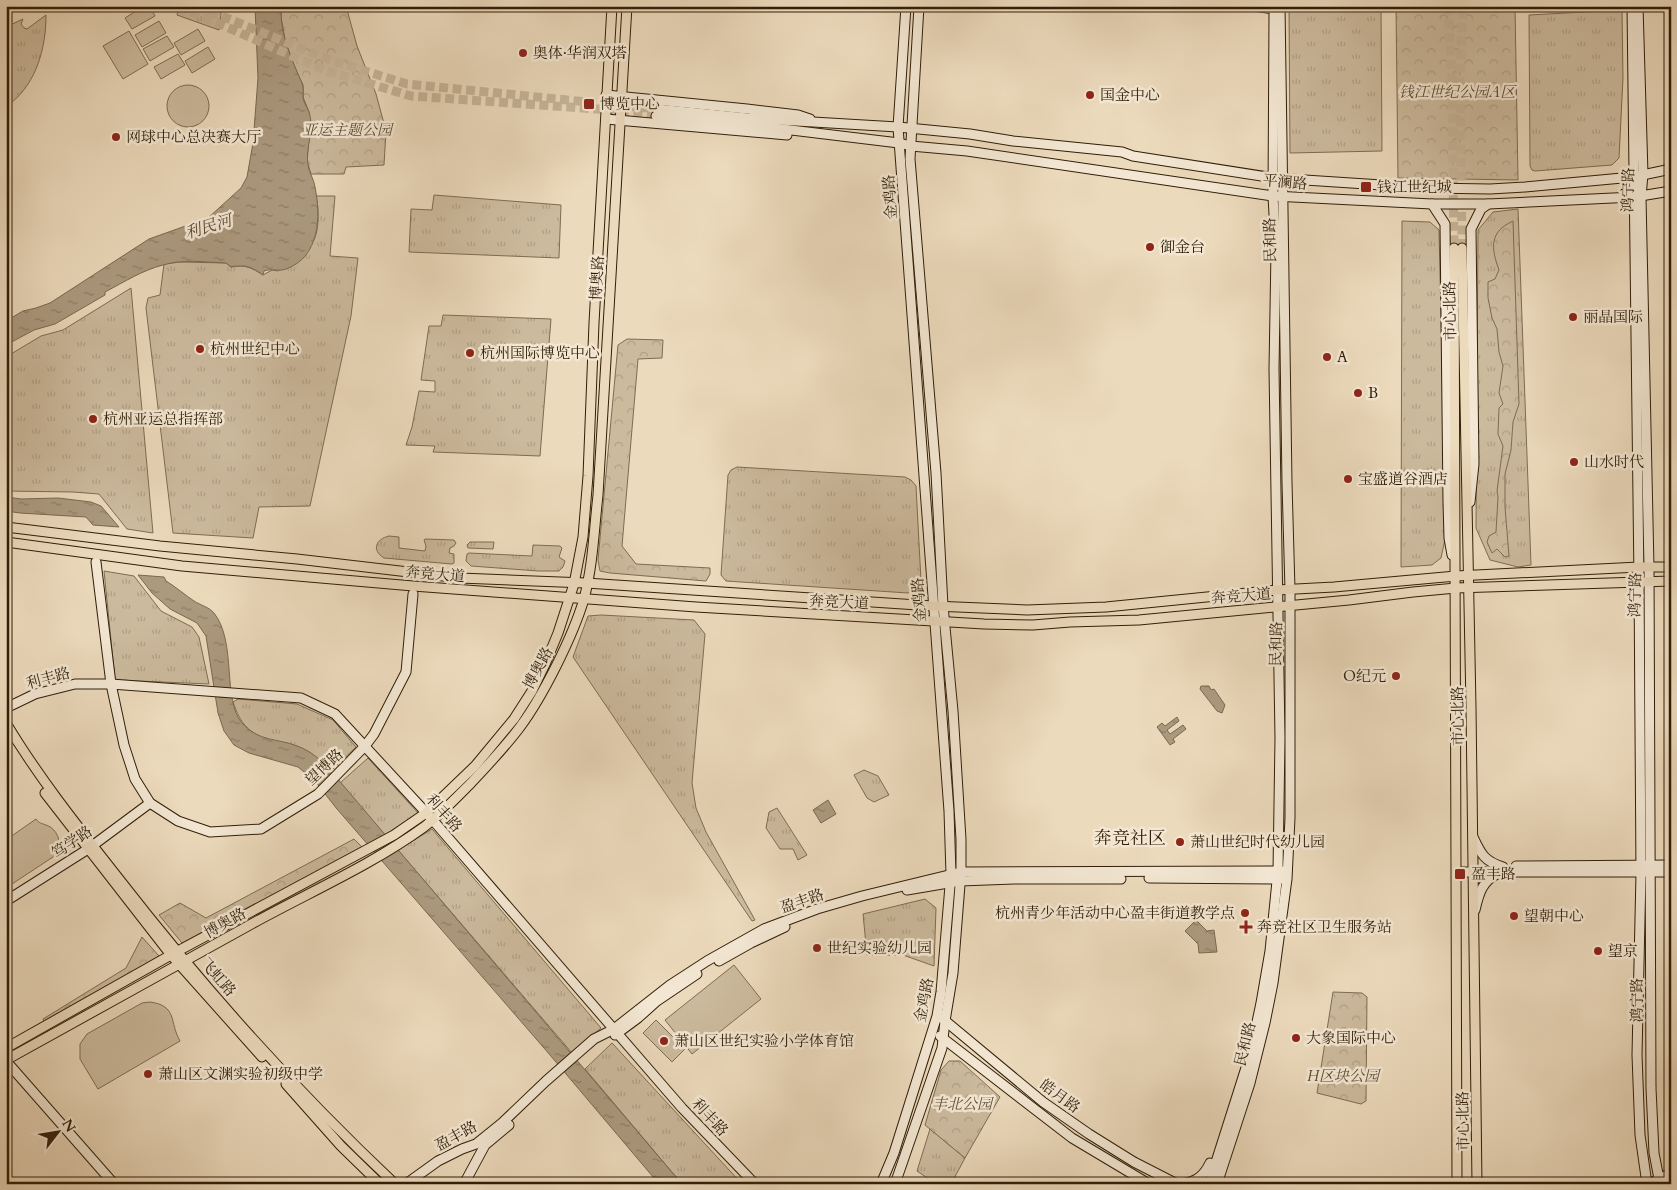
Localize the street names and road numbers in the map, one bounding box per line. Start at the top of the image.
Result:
street label: 鸿宁路 [1618,167,1638,213]
street label: 平澜路 [1262,170,1308,194]
street label: 金鸡路 [878,174,902,220]
street label: 民和路 [1260,217,1280,263]
street label: 博奥路 [586,255,608,301]
street label: 市心北路 [1439,281,1461,341]
street label: 奔竞大道 [404,561,466,587]
street label: 鸿宁路 [1625,572,1645,618]
street label: 金鸡路 [907,577,931,623]
street label: 奔竞大道 [1210,583,1272,609]
street label: 奔竞大道 [809,590,869,614]
street label: 民和路 [1266,621,1286,667]
street label: 博奥路 [519,643,557,693]
street label: 利丰路 [24,663,72,693]
street label: 市心北路 [1447,686,1469,746]
street label: 望博路 [301,744,347,790]
street label: 利丰路 [422,790,466,836]
street label: 笃学路 [48,821,96,863]
street label: 盈丰路 [777,884,827,918]
street label: 博奥路 [200,903,250,943]
street label: 飞虹路 [196,953,240,1001]
street label: 金鸡路 [910,976,938,1024]
street label: 鸿宁路 [1627,977,1647,1023]
street label: 民和路 [1230,1020,1260,1068]
street label: 皓月路 [1036,1075,1084,1117]
street label: 市心北路 [1452,1091,1474,1151]
street label: 利丰路 [687,1094,733,1140]
street label: 盈丰路 [431,1116,481,1156]

